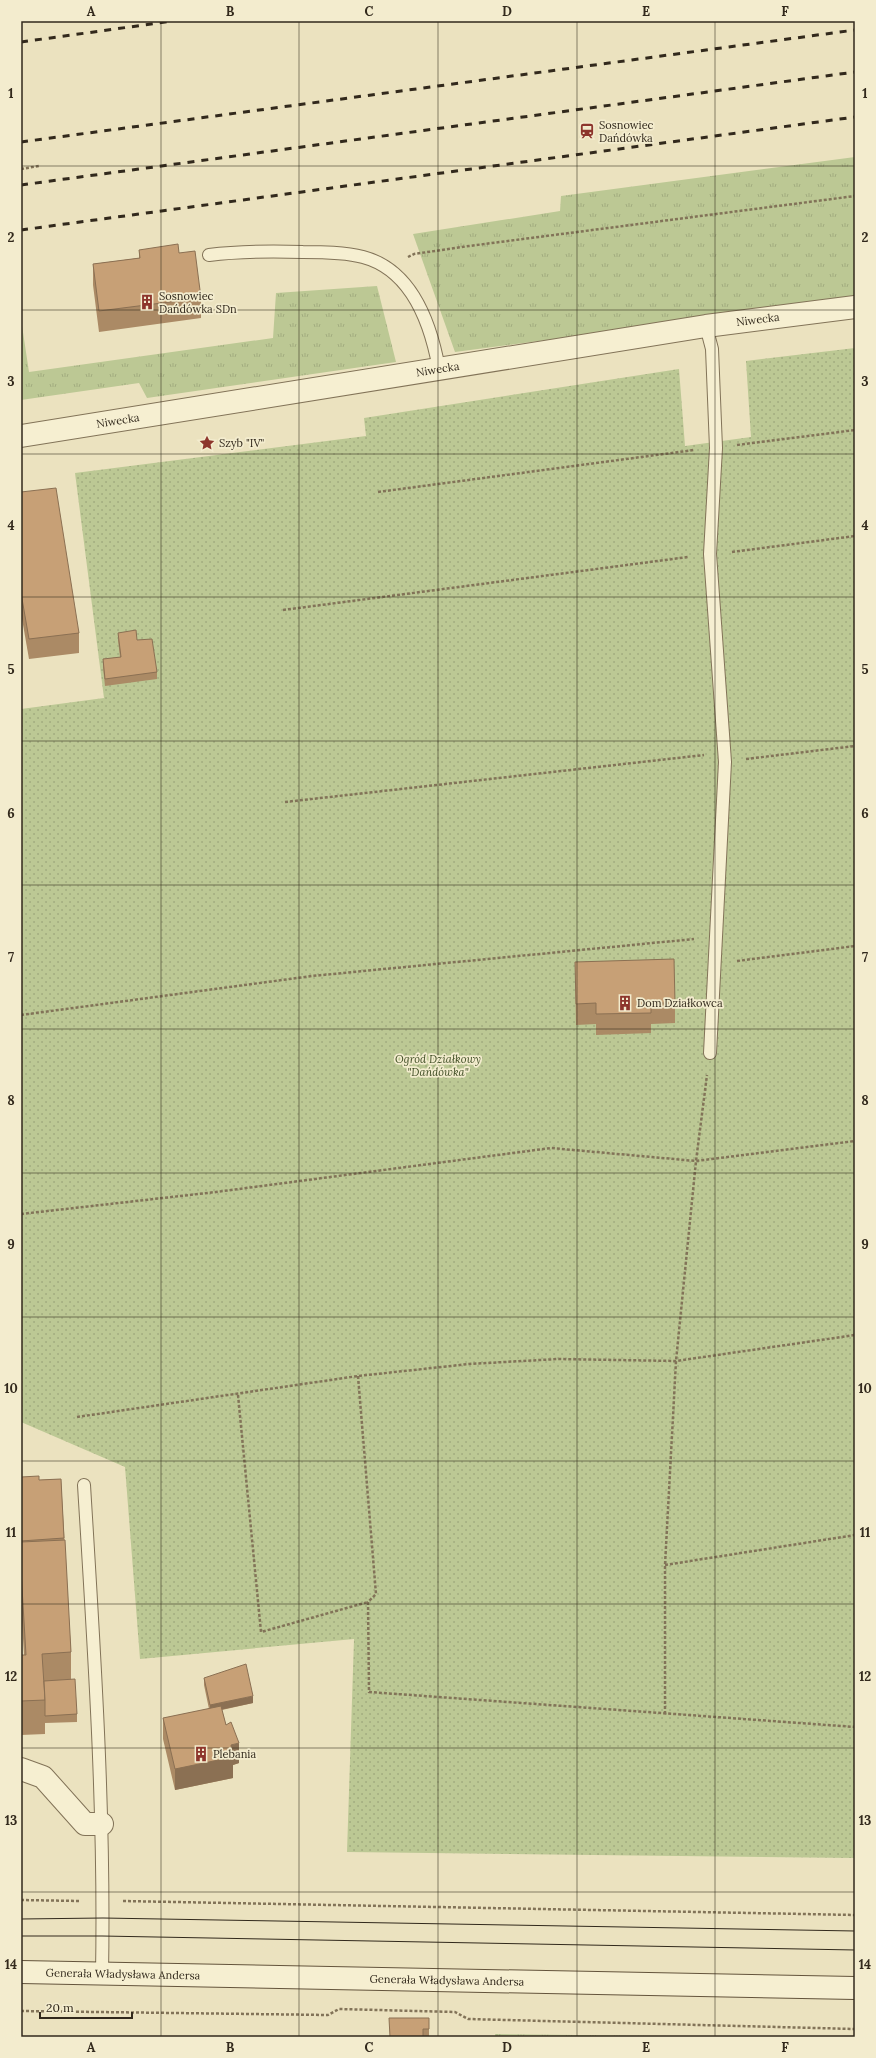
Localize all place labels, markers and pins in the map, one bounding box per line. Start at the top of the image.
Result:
place label: Sosnowiec Dańdówka [599,118,654,145]
station icon: Sosnowiec Dańdówka [578,122,596,140]
place label: Sosnowiec Dańdówka SDn [159,289,237,316]
building icon: Sosnowiec Dańdówka SDn [138,293,156,311]
place icon: Szyb "IV" [198,434,216,452]
place label: Szyb "IV" [219,436,265,450]
building icon: Dom Działkowca [616,994,634,1012]
place label: Dom Działkowca [637,996,723,1010]
building icon: Plebania [192,1745,210,1763]
place label: Plebania [213,1747,256,1761]

